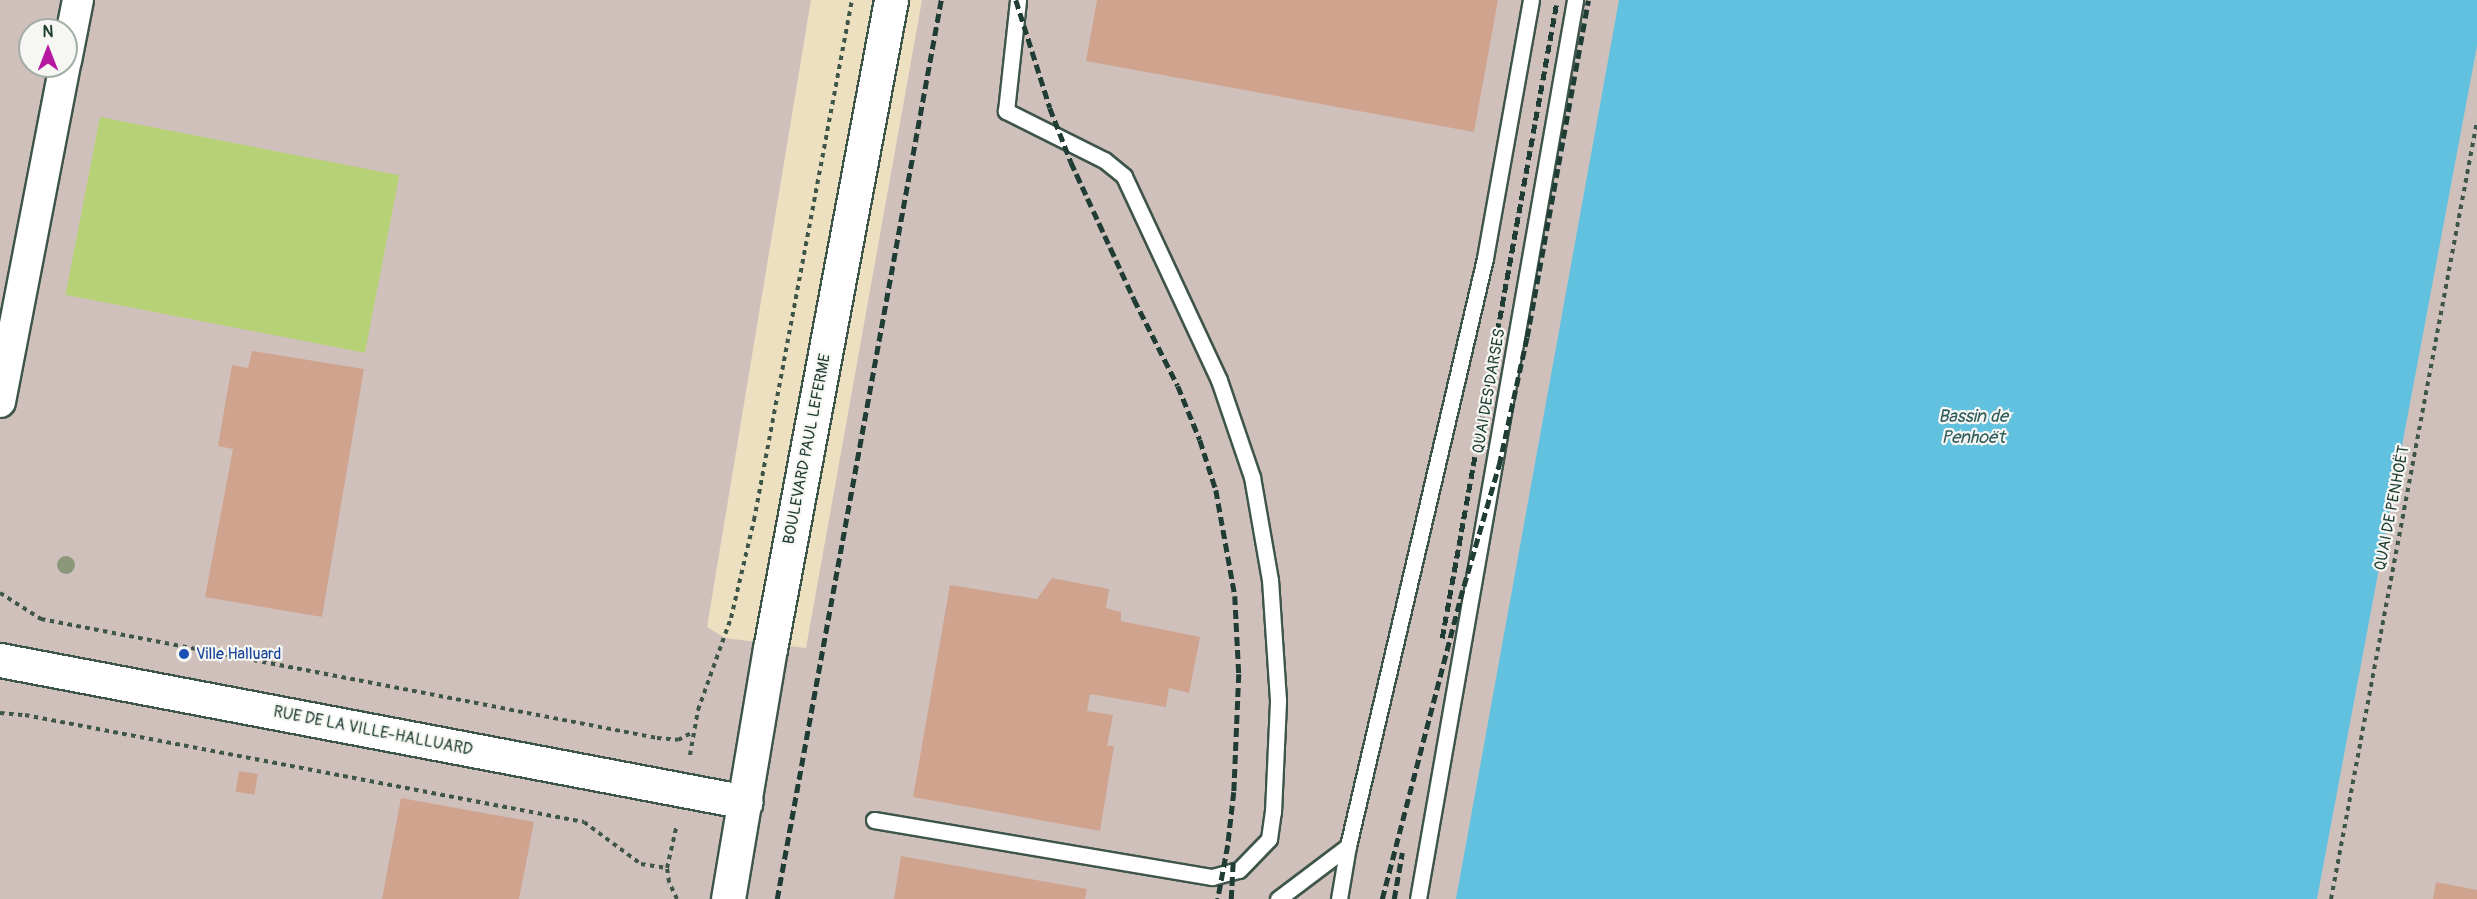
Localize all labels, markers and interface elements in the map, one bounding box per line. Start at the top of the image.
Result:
north arrow [18,18,78,78]
text: N [43,22,53,42]
street label: QUAI DES DARSES [1469,327,1509,455]
street label: BOULEVARD PAUL LEFERME [779,352,835,546]
water label: Bassin de Penhoët [1938,407,2008,450]
street label: QUAI DE PENHOËT [2370,444,2414,572]
place label: Ville Halluard [196,644,281,664]
marker: Ville Halluard [177,647,191,661]
street label: RUE DE LA VILLE-HALLUARD [272,702,474,760]

